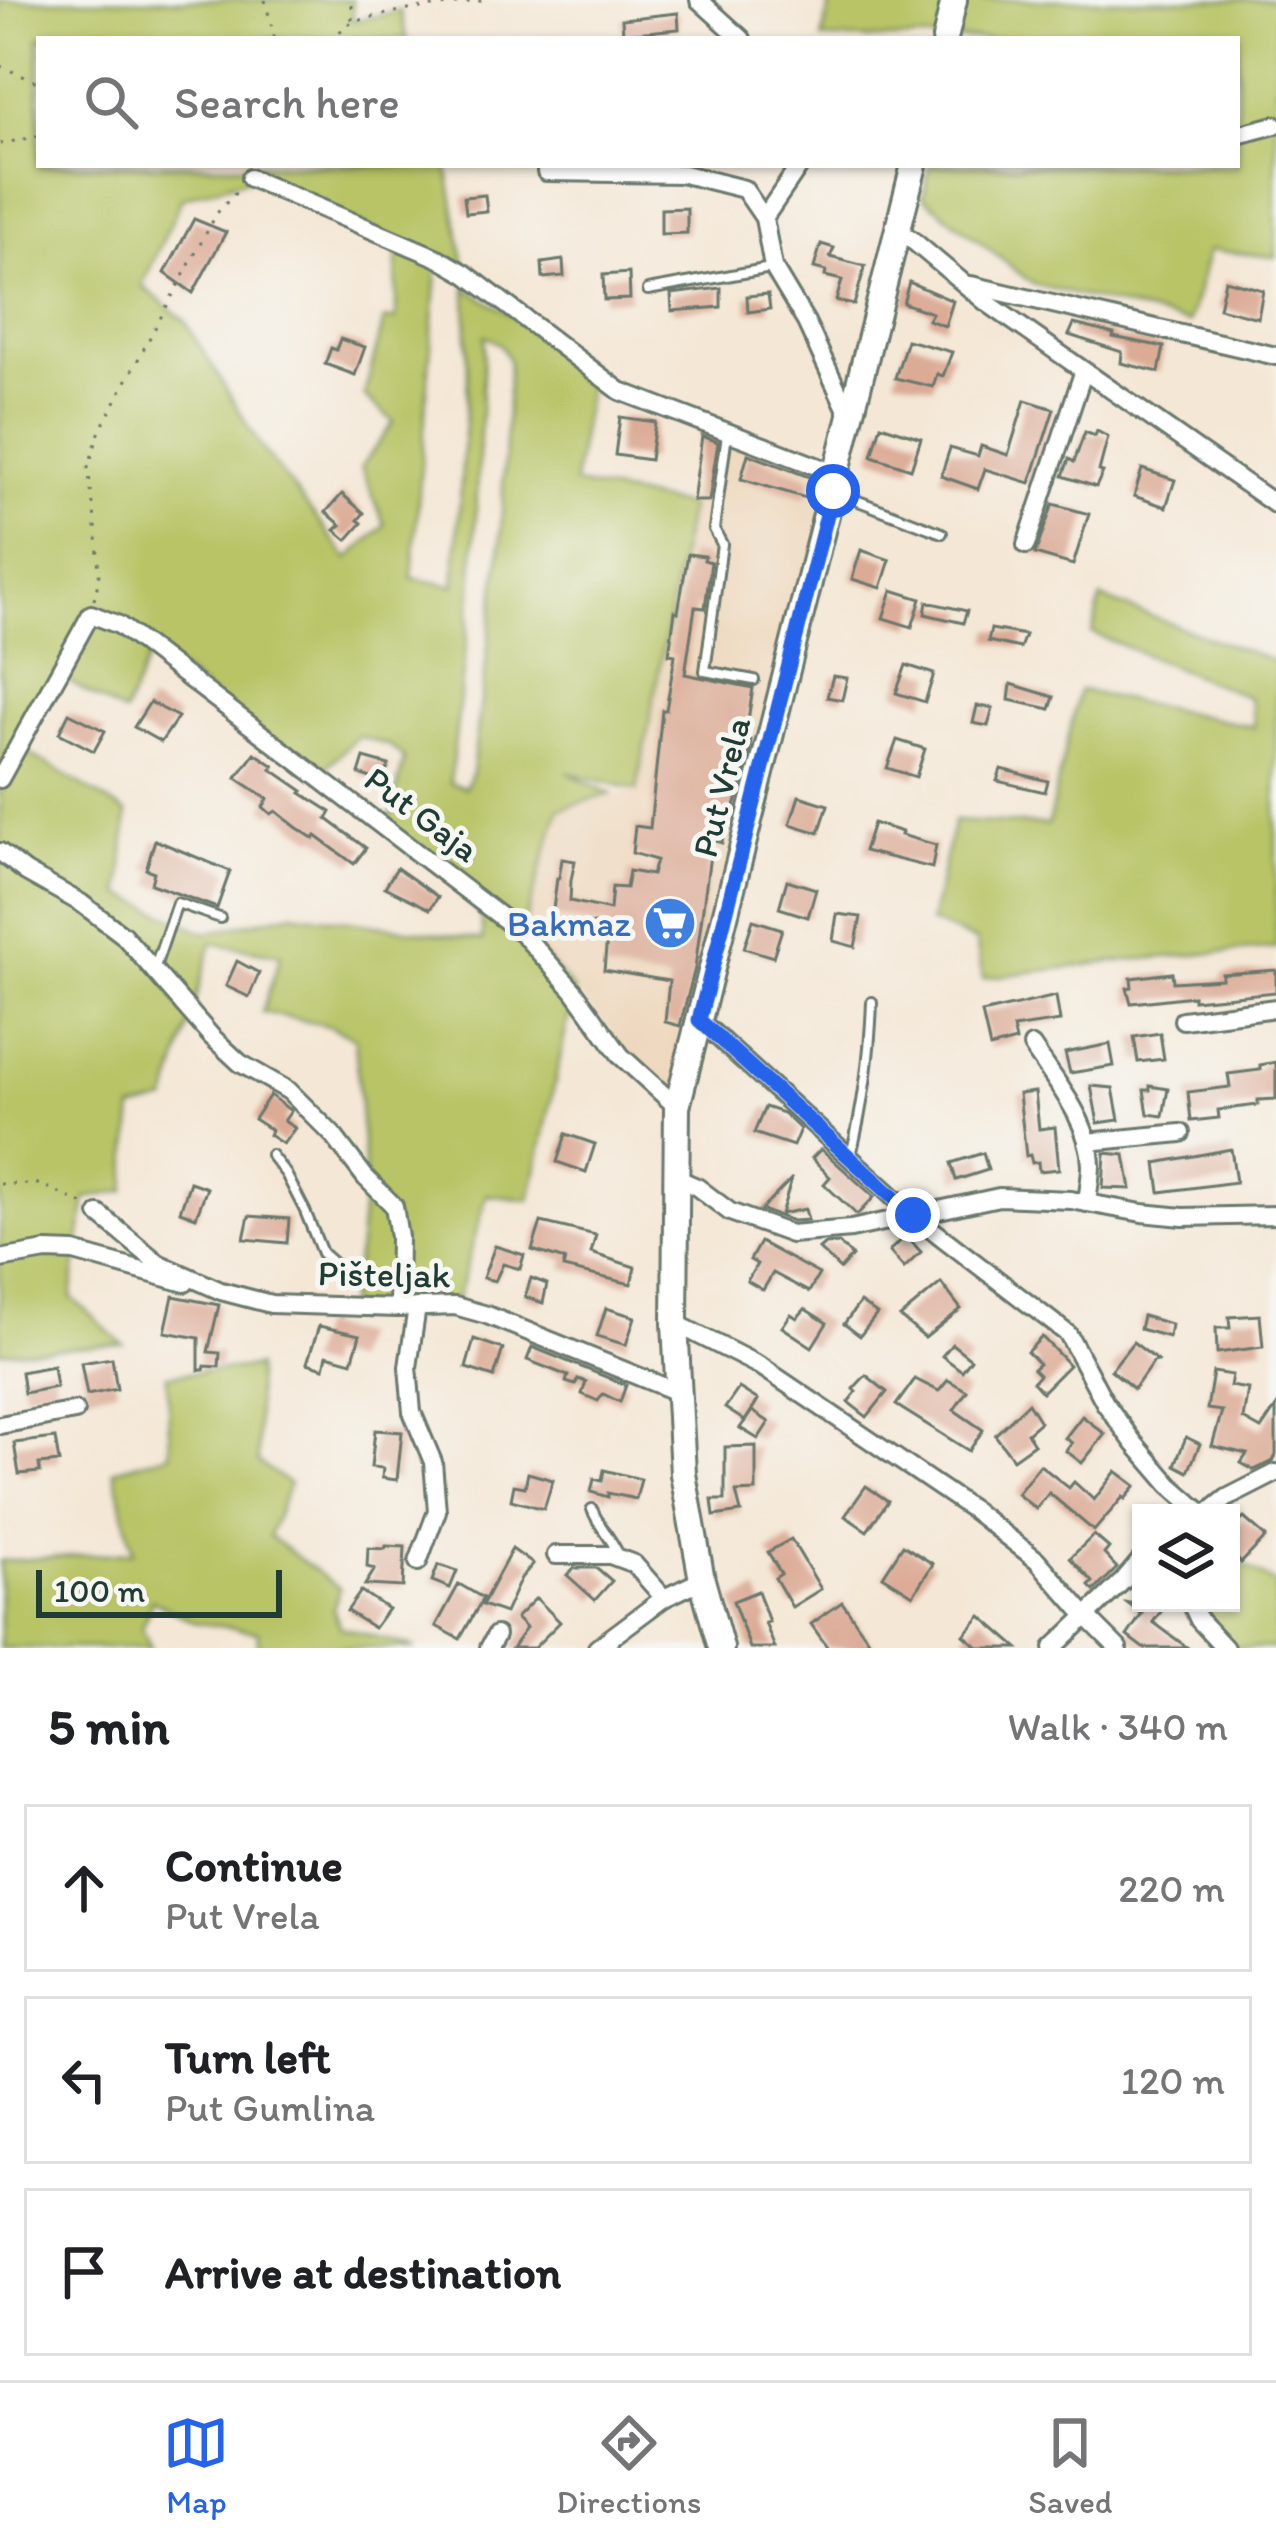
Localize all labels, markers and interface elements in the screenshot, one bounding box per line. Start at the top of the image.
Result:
search box [36,36,1240,168]
icon: search [78,69,144,135]
text: Search here [174,75,400,129]
route start [806,464,860,518]
street label: Put Vrela [683,712,759,862]
street label: Put Gaja [356,757,488,871]
supermarket icon: Bakmaz [642,895,698,951]
place label: Bakmaz [507,902,631,945]
route end [886,1188,940,1242]
street label: Pišteljak [317,1251,451,1297]
map controls [1132,1504,1240,1612]
button: layers [1132,1504,1240,1612]
scale bar [36,1564,282,1617]
text: 100 m [54,1571,145,1610]
text: 5 min [48,1696,169,1757]
text: Walk · 340 m [1008,1703,1228,1750]
text: Continue [165,1838,343,1892]
icon: ahead [51,1855,117,1921]
text: 220 m [1118,1865,1225,1912]
text: Put Vrela [165,1892,320,1939]
text: Turn left [165,2030,331,2084]
icon: left [51,2047,117,2113]
text: 120 m [1121,2057,1225,2104]
text: Put Gumlina [165,2084,375,2131]
icon: arrive [51,2239,117,2305]
text: Arrive at destination [165,2245,561,2299]
tab: Map [163,2410,229,2521]
tab: Directions [556,2410,701,2521]
tab: Saved [1028,2410,1113,2521]

